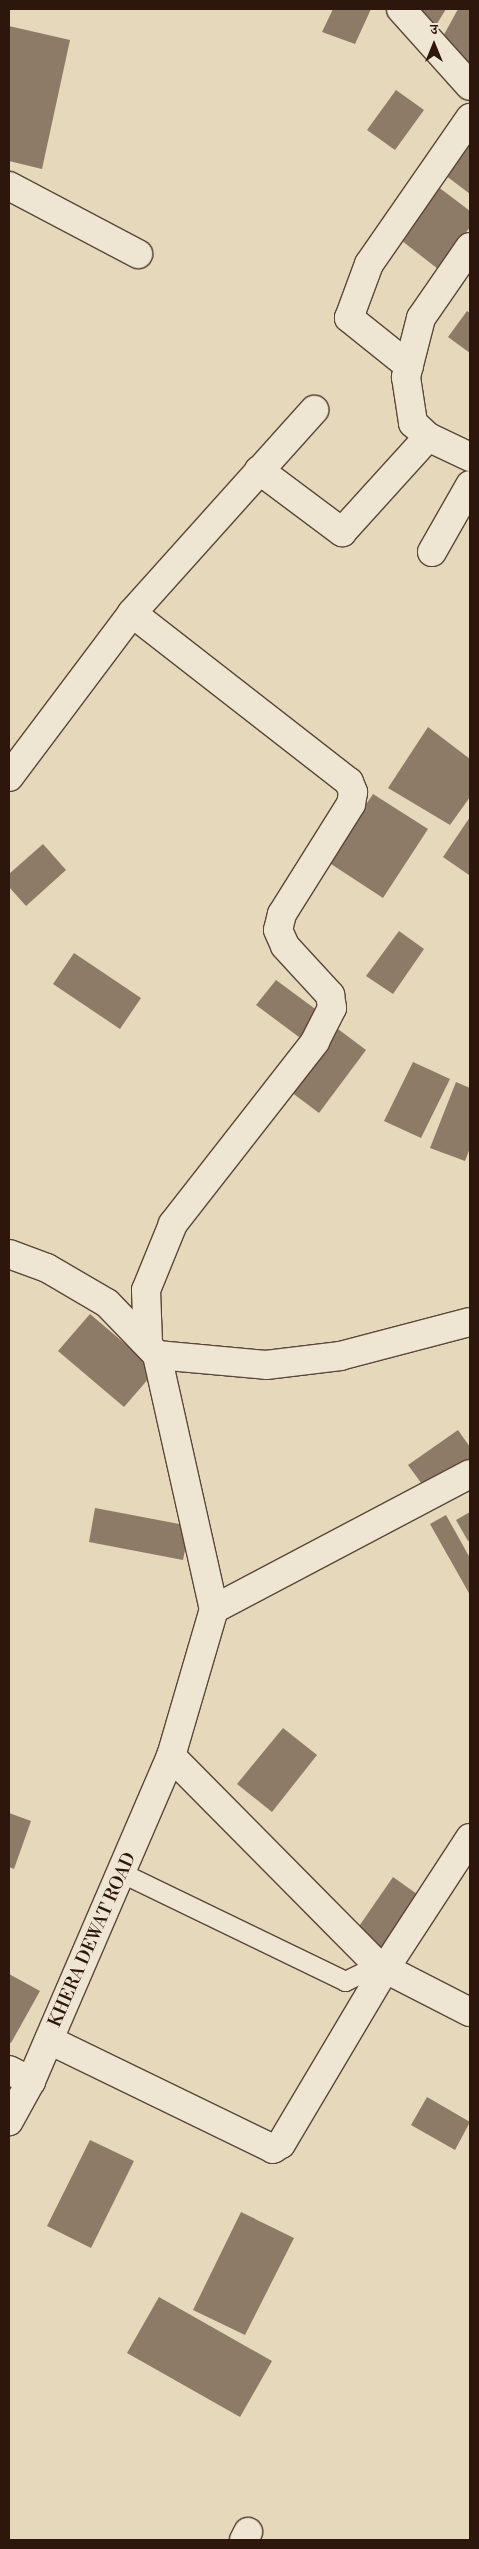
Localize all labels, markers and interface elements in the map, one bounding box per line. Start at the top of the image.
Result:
north arrow [409,20,459,70]
text: उ [430,21,438,39]
street label: KHERA DEWAT ROAD [45,1849,141,2031]

